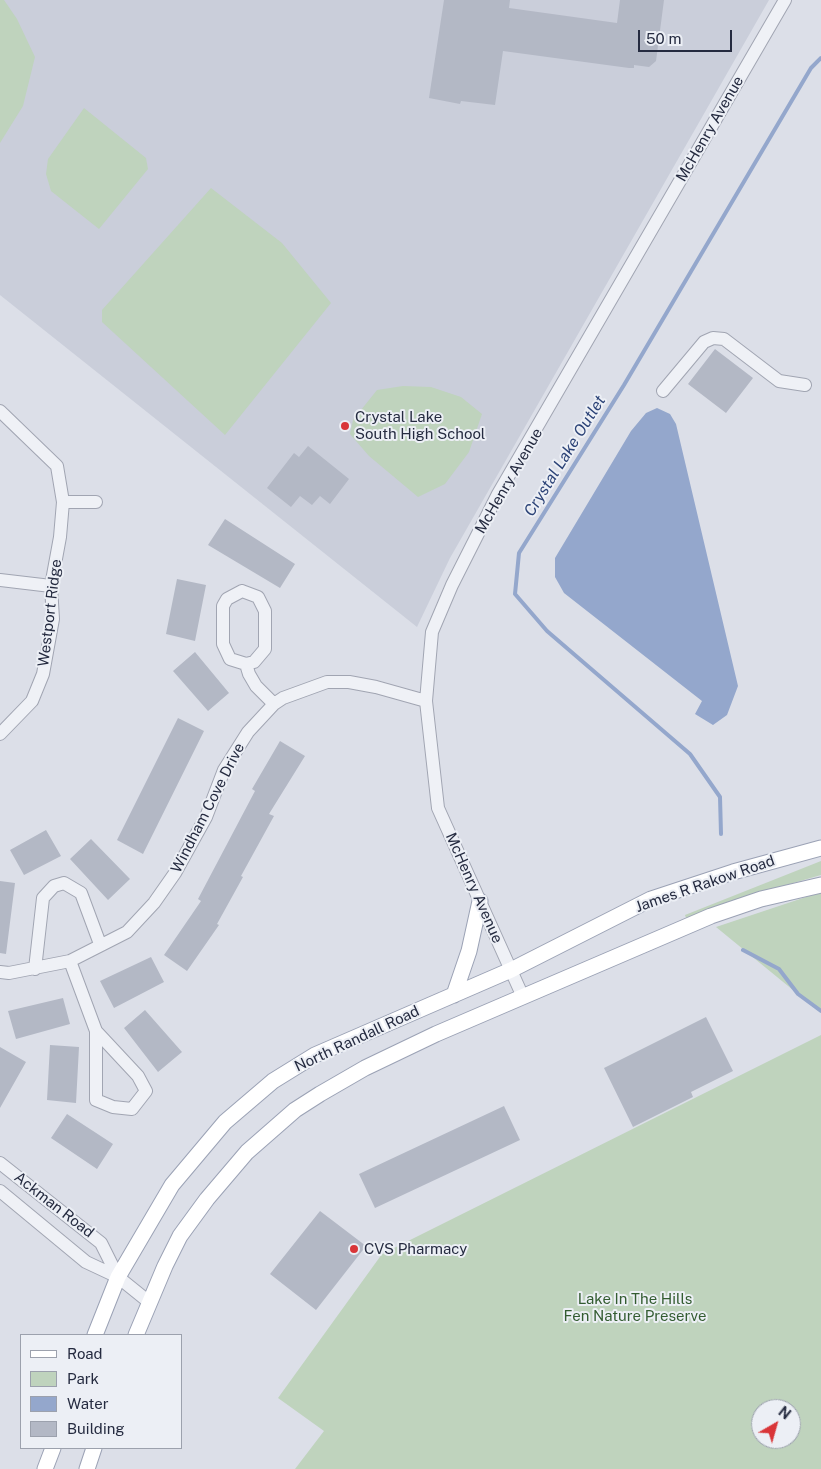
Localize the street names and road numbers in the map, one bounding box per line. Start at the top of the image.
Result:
street label: McHenry Avenue [672,73,748,185]
street label: McHenry Avenue [471,425,547,537]
street label: Westport Ridge [34,558,66,668]
street label: Windham Cove Drive [167,740,249,876]
street label: McHenry Avenue [442,830,506,946]
street label: James R Rakow Road [633,852,777,916]
street label: North Randall Road [292,1002,422,1076]
street label: Ackman Road [11,1168,97,1242]

